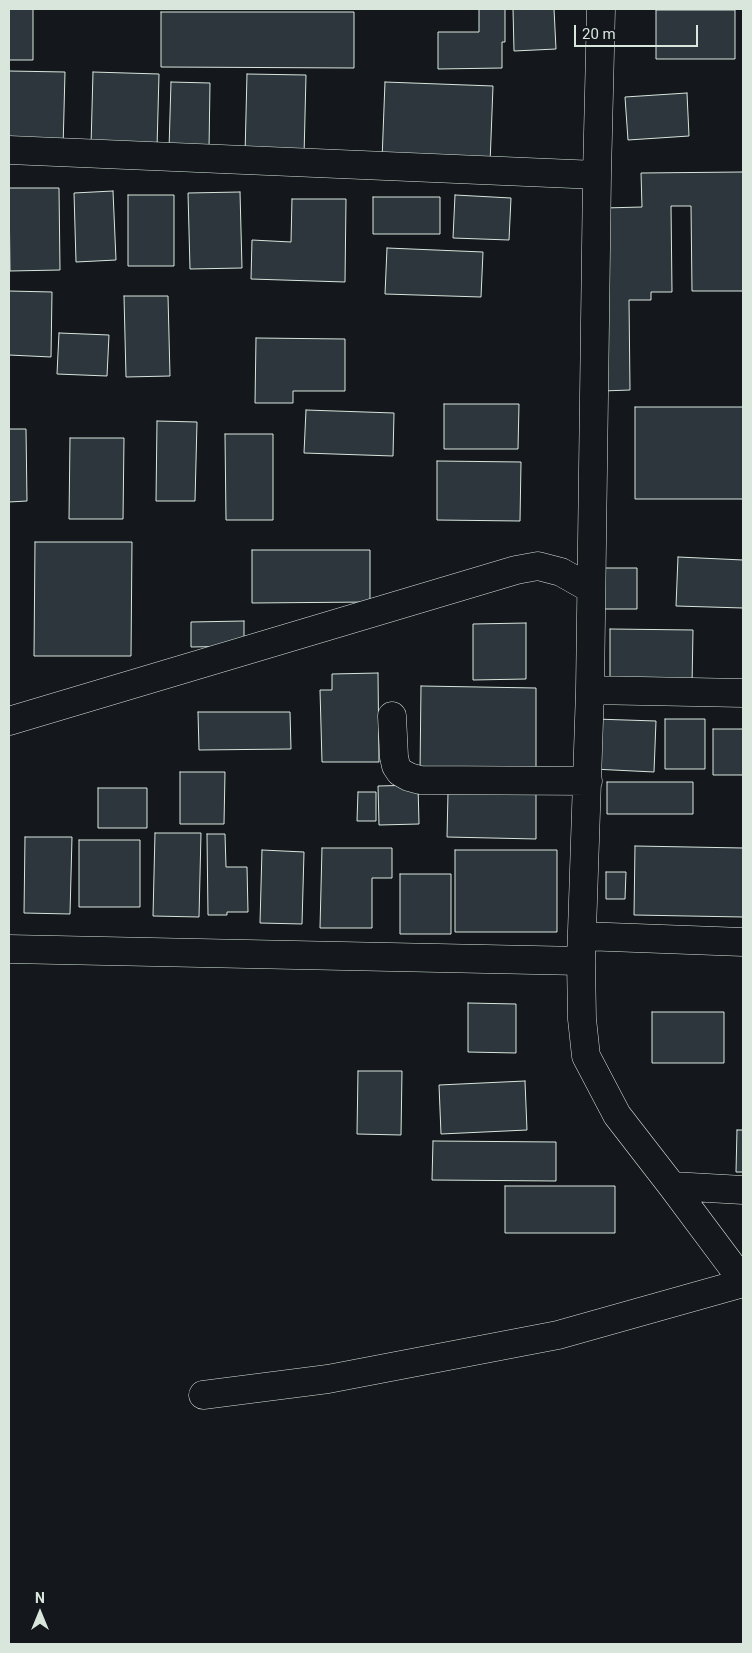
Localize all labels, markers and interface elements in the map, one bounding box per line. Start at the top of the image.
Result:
scale bar [577,15,701,47]
text: 20 m [582,25,616,43]
north arrow [15,1588,65,1638]
text: N [35,1590,45,1606]

